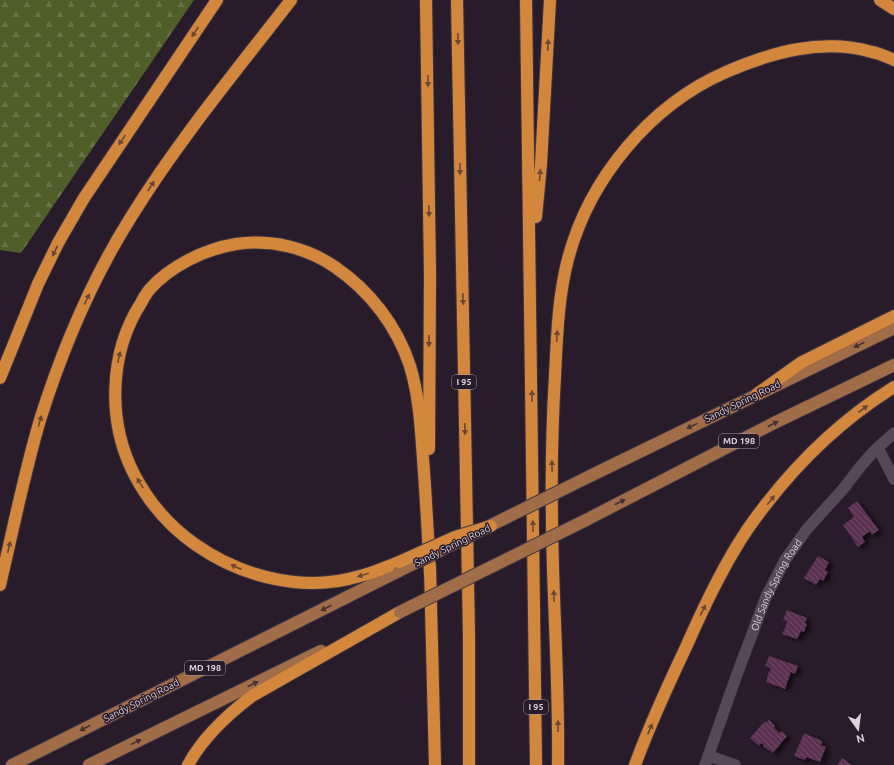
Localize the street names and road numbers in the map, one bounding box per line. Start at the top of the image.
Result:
road number: I 95 [452,375,476,389]
street label: Sandy Spring Road [702,378,782,425]
road number: MD 198 [719,434,759,448]
street label: Sandy Spring Road [412,522,492,569]
street label: Old Sandy Spring Road [749,537,804,632]
road number: MD 198 [185,661,225,675]
street label: Sandy Spring Road [102,677,181,724]
road number: I 95 [524,700,548,714]

